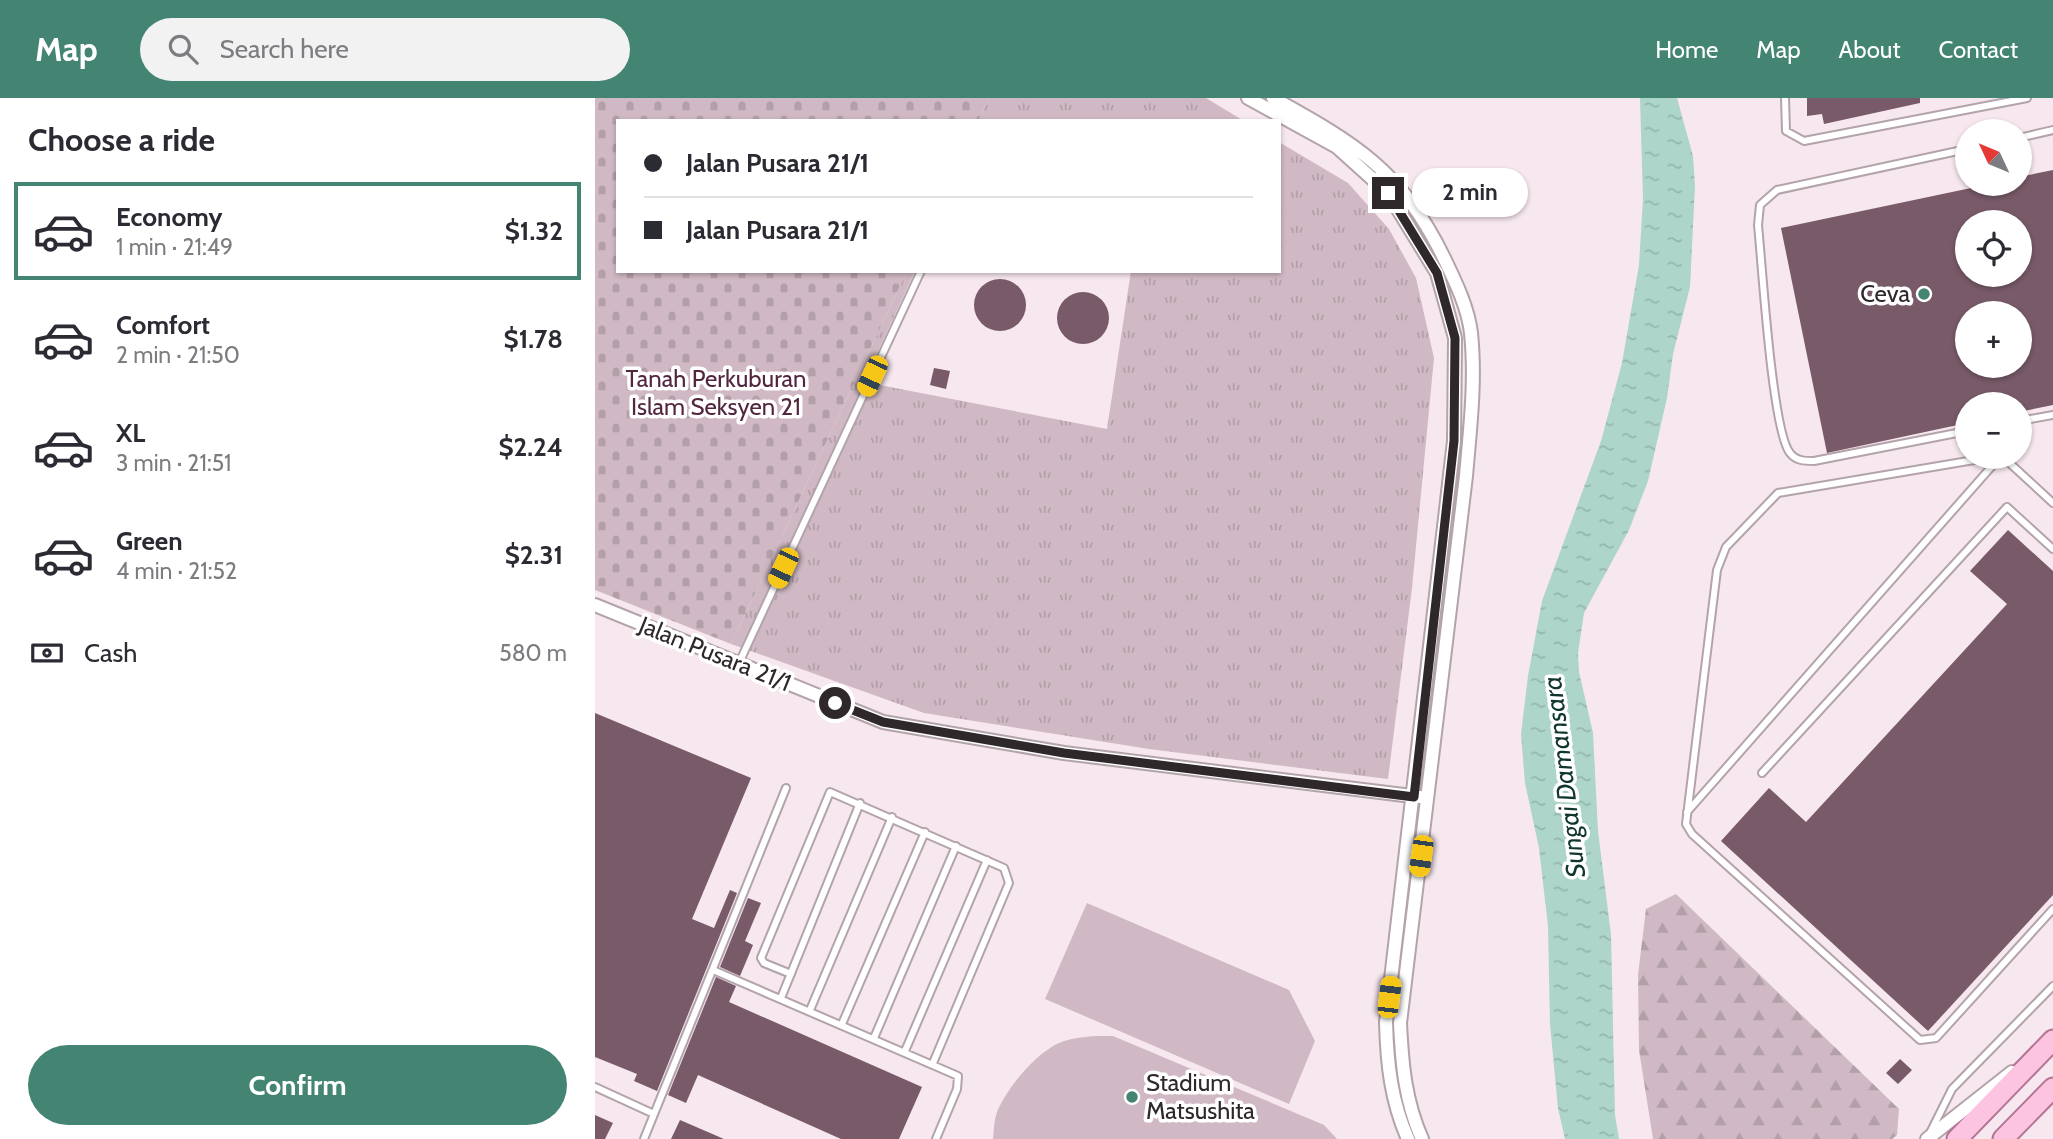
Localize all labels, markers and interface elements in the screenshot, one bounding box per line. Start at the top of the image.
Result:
search box [140,18,630,81]
text: Map [35,29,98,69]
icon: search [164,30,202,68]
text: Search here [220,33,349,65]
text: Home [1655,35,1718,64]
text: Map [1756,35,1801,64]
text: About [1839,35,1901,64]
text: Contact [1939,35,2018,64]
north arrow [1955,119,2032,196]
map controls [1955,119,2032,469]
text: Choose a ride [28,120,215,159]
text: Jalan Pusara 21/1 [686,147,869,179]
callout: 2 min [1413,168,1528,217]
route end [1372,177,1404,209]
text: 2 min [1442,178,1498,206]
icon: car [32,200,95,263]
text: Economy [116,201,222,233]
button: locate [1955,210,2032,287]
text: Jalan Pusara 21/1 [686,214,869,246]
text: $1.32 [505,215,563,247]
text: 1 min · 21:49 [116,233,233,261]
place label: Ceva [1860,279,1910,308]
marker: Ceva [1916,286,1932,302]
button: + [1955,301,2032,378]
icon: car [32,308,95,371]
text: Comfort [116,309,210,341]
text: $1.78 [504,323,563,355]
text: 2 min · 21:50 [116,341,240,369]
car [854,353,891,399]
park label: Tanah Perkuburan Islam Seksyen 21 [625,364,807,421]
button: − [1955,392,2032,469]
icon: car [32,416,95,479]
text: XL [116,417,145,449]
text: $2.24 [498,431,563,463]
text: 3 min · 21:51 [116,449,232,477]
icon: car [32,524,95,587]
text: Green [116,525,183,557]
text: $2.31 [505,539,563,571]
car [765,545,802,591]
text: 4 min · 21:52 [116,557,237,585]
street label: Jalan Pusara 21/1 [634,609,795,697]
icon: cash [28,634,66,672]
text: Cash [84,637,137,669]
text: 580 m [499,639,567,667]
water label: Sungai Damansara [1536,675,1592,879]
route start [819,687,851,719]
car [1408,834,1435,878]
car [1377,975,1402,1019]
button: Confirm [28,1045,567,1125]
place label: Stadium Matsushita [1146,1068,1255,1125]
marker: Stadium Matsushita [1124,1089,1140,1105]

